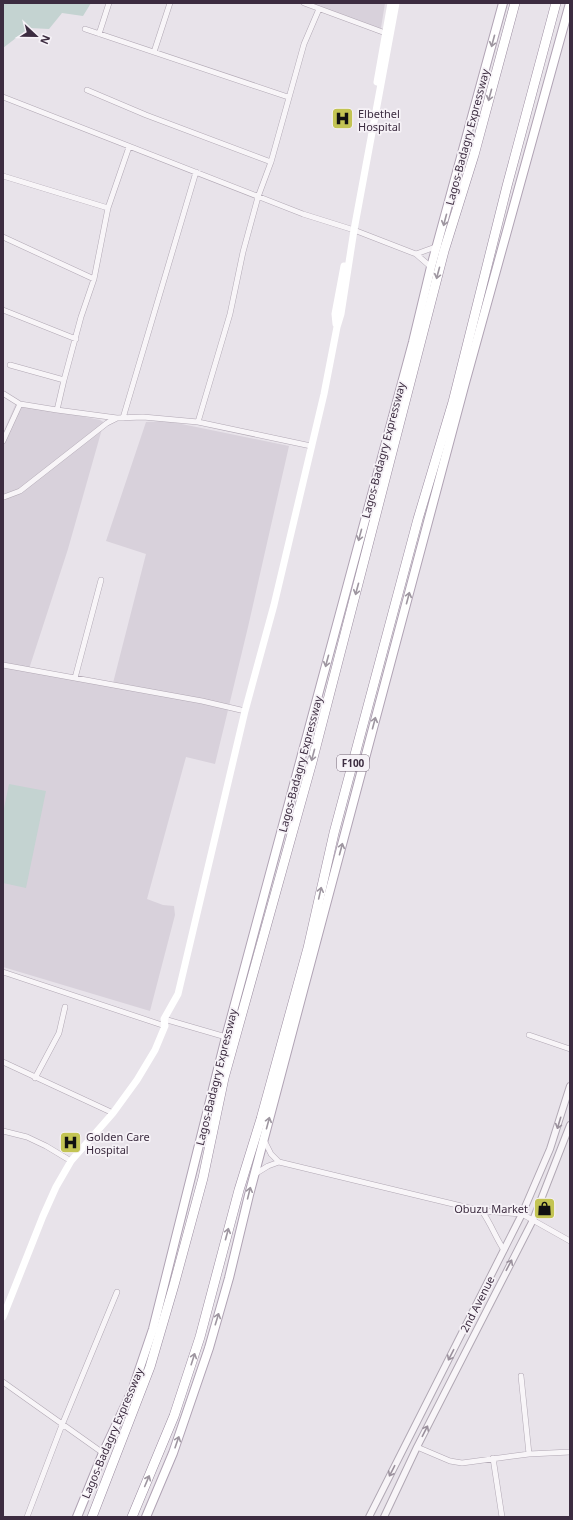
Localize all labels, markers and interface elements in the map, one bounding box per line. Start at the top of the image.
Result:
north arrow [16,16,56,56]
text: N [37,33,54,47]
one-way arrow [489,34,496,47]
street label: Lagos-Badagry Expressway [442,67,493,207]
one-way arrow [486,88,493,101]
hospital icon: Elbethel Hospital [329,106,355,132]
place label: Elbethel Hospital [358,106,401,134]
one-way arrow [441,214,448,227]
one-way arrow [434,267,441,280]
street label: Lagos-Badagry Expressway [358,380,409,520]
one-way arrow [356,528,363,541]
one-way arrow [353,582,360,595]
one-way arrow [405,591,412,604]
one-way arrow [323,654,331,667]
street label: Lagos-Badagry Expressway [275,694,326,834]
one-way arrow [371,717,378,730]
one-way arrow [309,749,317,762]
road number: F100 [337,755,369,771]
one-way arrow [337,843,345,856]
one-way arrow [317,886,325,899]
street label: Lagos-Badagry Expressway [192,1007,240,1147]
one-way arrow [555,1116,562,1129]
one-way arrow [265,1117,272,1130]
hospital icon: Golden Care Hospital [57,1129,83,1155]
place label: Golden Care Hospital [86,1129,150,1157]
one-way arrow [246,1186,254,1199]
shop icon: Obuzu Market [531,1195,557,1221]
place label: Obuzu Market [454,1201,528,1216]
one-way arrow [224,1228,232,1241]
one-way arrow [505,1259,513,1271]
street label: 2nd Avenue [456,1273,498,1335]
one-way arrow [214,1312,221,1325]
one-way arrow [447,1349,454,1361]
one-way arrow [189,1354,197,1366]
street label: Lagos-Badagry Expressway [78,1365,146,1501]
one-way arrow [422,1426,429,1438]
one-way arrow [174,1436,181,1449]
one-way arrow [388,1465,395,1477]
one-way arrow [143,1475,151,1487]

